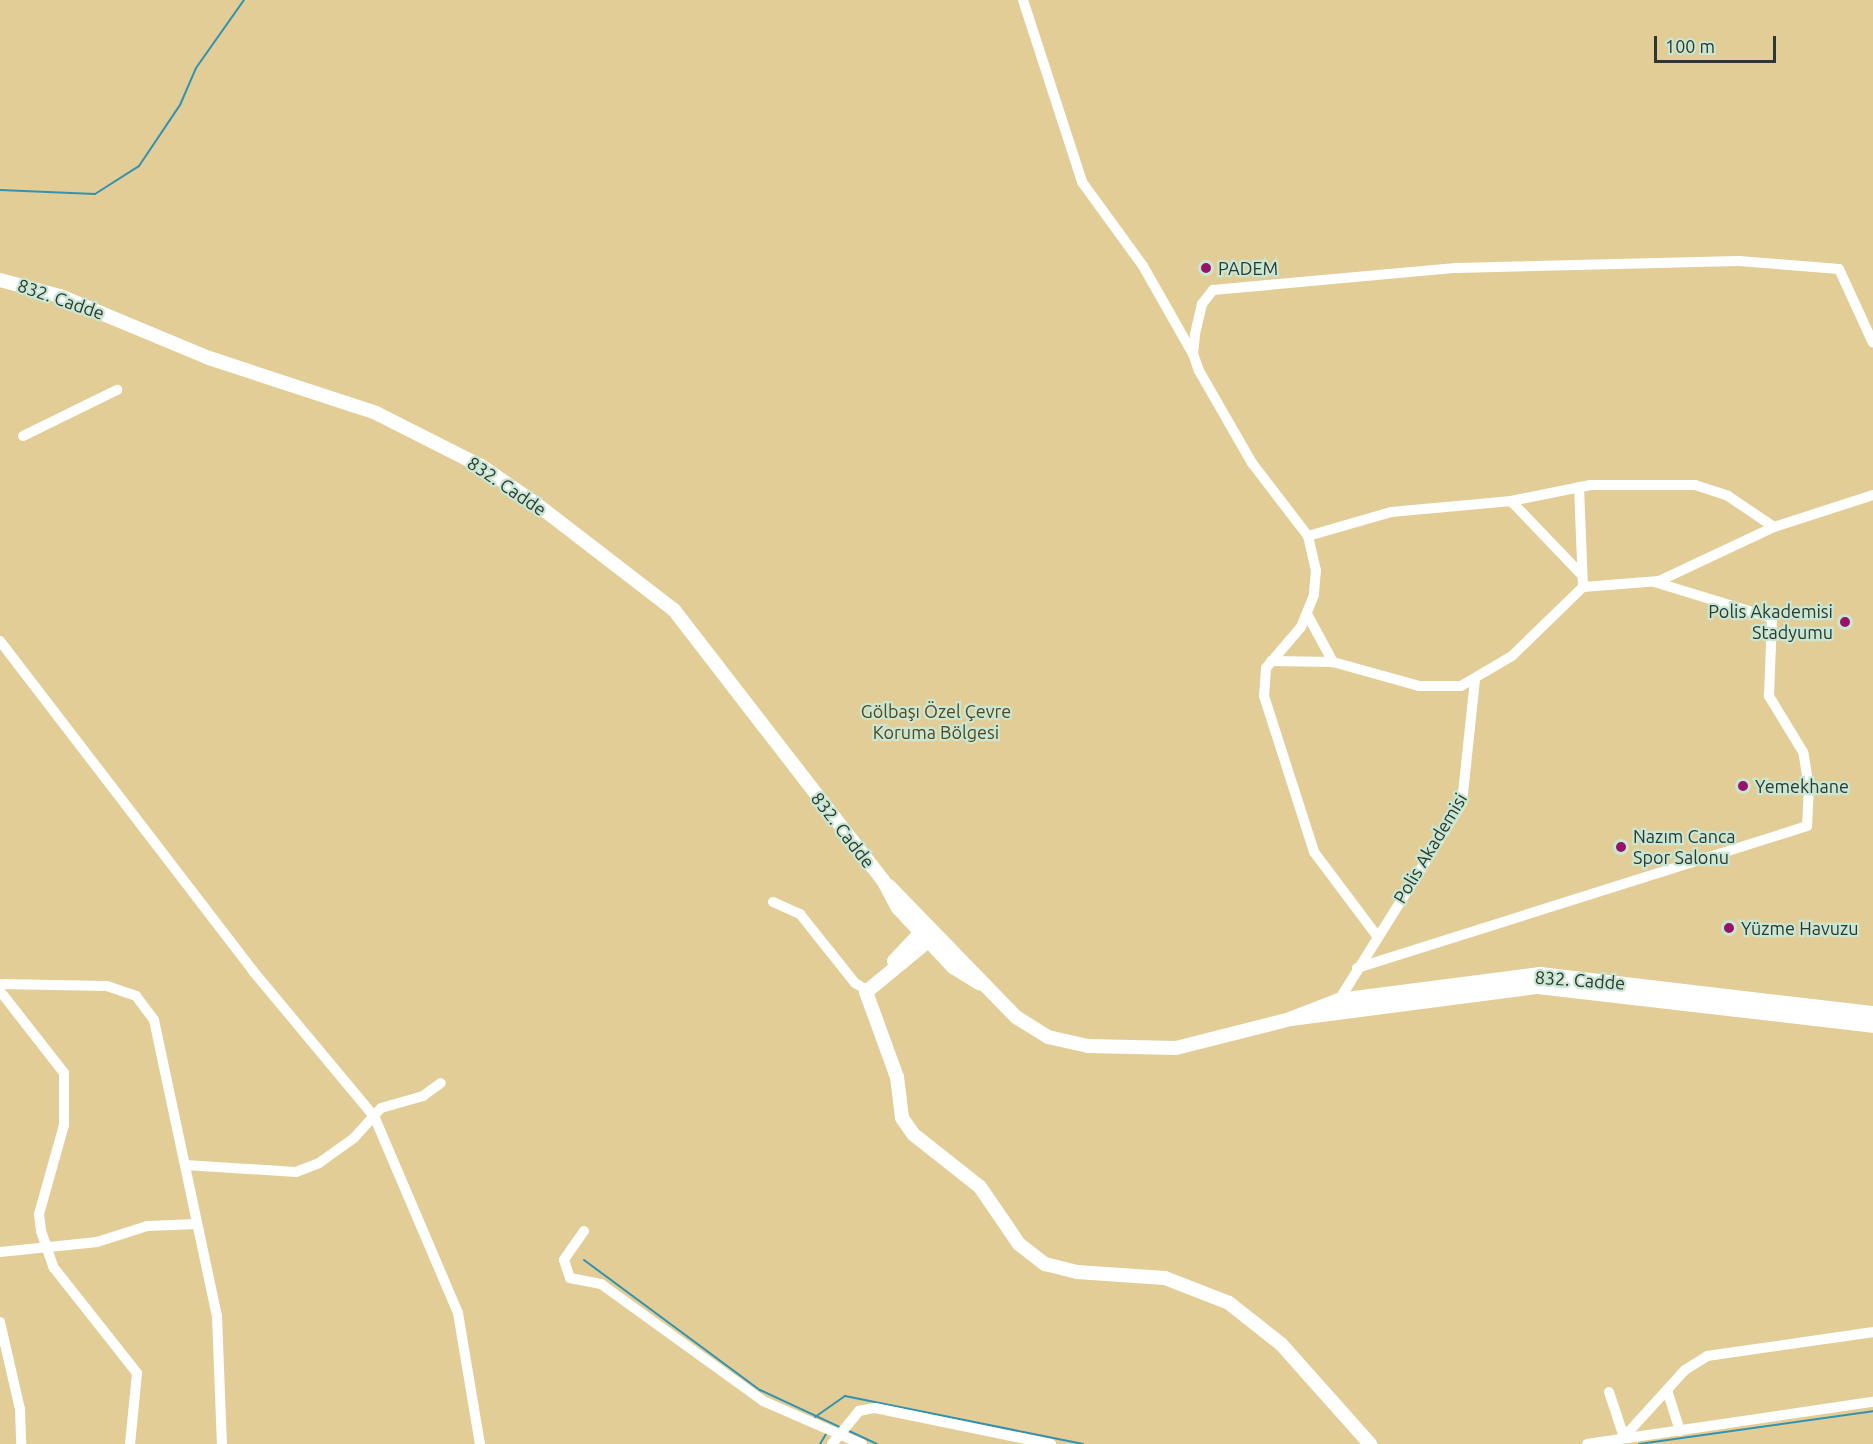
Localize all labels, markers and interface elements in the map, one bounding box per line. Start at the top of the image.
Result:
scale bar [1657,24,1778,62]
text: 100 m [1665,36,1715,56]
place label: PADEM [1218,257,1278,279]
marker: PADEM [1199,261,1213,275]
street label: 832. Cadde [15,274,107,324]
street label: 832. Cadde [464,452,550,520]
place label: Polis Akademisi Stadyumu [1708,601,1833,644]
marker: Polis Akademisi Stadyumu [1838,615,1852,629]
park label: Gölbaşı Özel Çevre Koruma Bölgesi [861,701,1011,744]
place label: Yemekhane [1755,775,1849,797]
marker: Yemekhane [1736,779,1750,793]
street label: 832. Cadde [807,788,879,872]
street label: Polis Akademisi [1389,789,1471,907]
place label: Nazım Canca Spor Salonu [1633,826,1736,868]
marker: Nazım Canca Spor Salonu [1614,840,1628,854]
place label: Yüzme Havuzu [1741,917,1859,939]
marker: Yüzme Havuzu [1722,921,1736,935]
street label: 832. Cadde [1534,966,1626,994]

